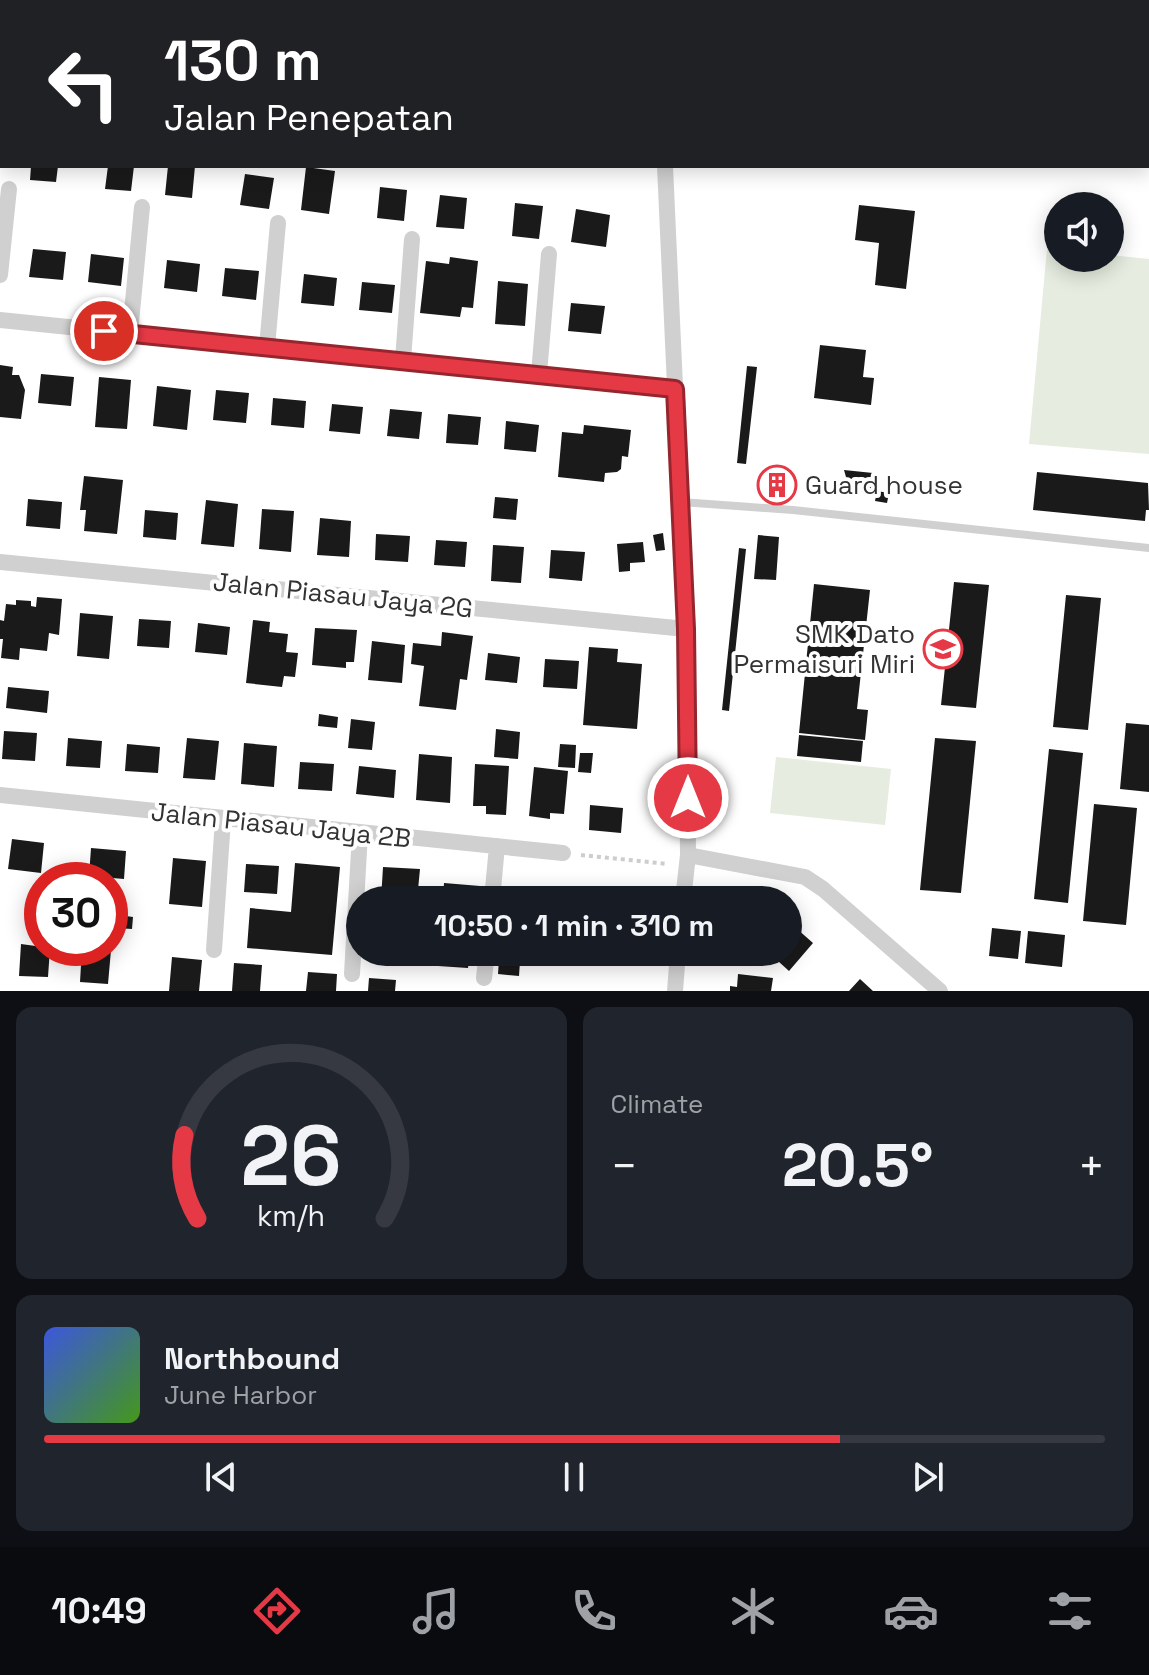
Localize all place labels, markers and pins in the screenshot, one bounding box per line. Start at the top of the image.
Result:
pin [70,297,138,365]
building icon: Guard house [756,464,798,506]
place label: Guard house [805,468,963,502]
place label: SMK Dato Permaisuri Miri [733,617,915,681]
school or university icon: SMK Dato Permaisuri Miri [922,628,964,670]

